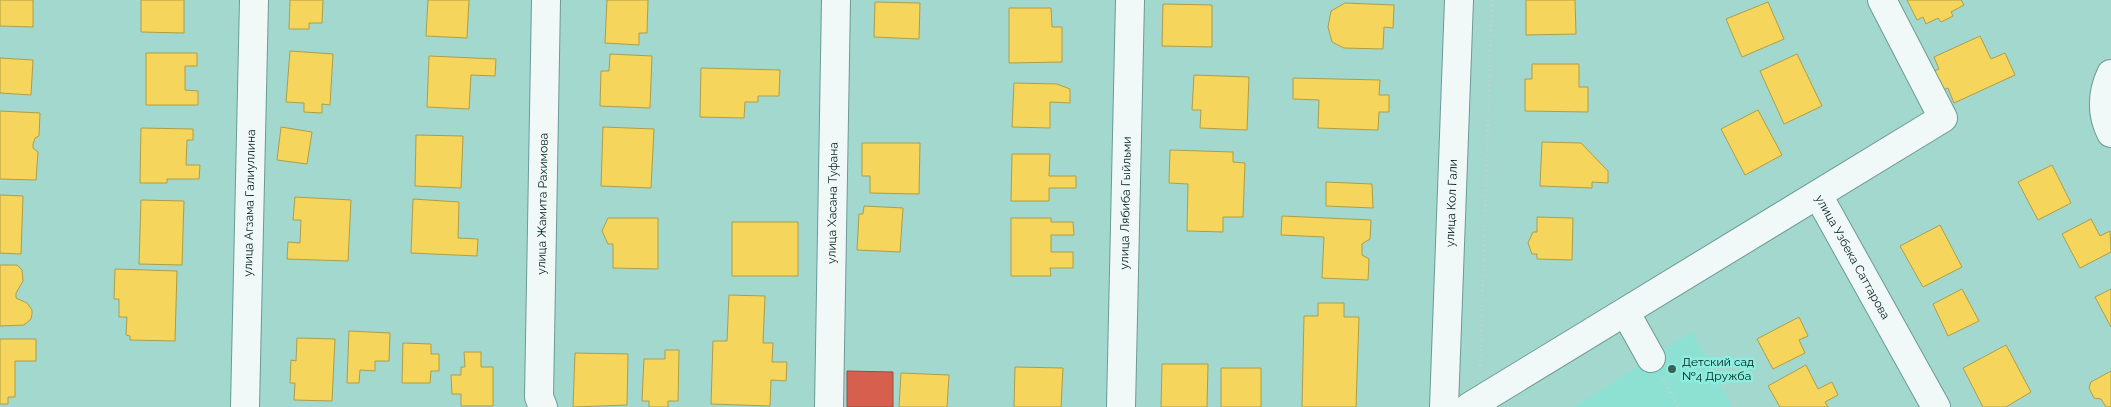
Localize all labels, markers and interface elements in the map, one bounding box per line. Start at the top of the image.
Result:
street label: улица Агзама Галиуллина [241,129,258,277]
street label: улица Жамита Рахимова [534,133,551,275]
street label: улица Лябиба Гыйльми [1117,136,1134,270]
street label: улица Хасана Туфана [824,142,841,264]
street label: улица Кол Гали [1443,159,1460,247]
street label: улица Узбека Саттарова [1812,192,1893,322]
place label: Детский сад №4 Дружба [1682,355,1754,383]
marker: Детский сад №4 Дружба [1666,363,1678,375]

